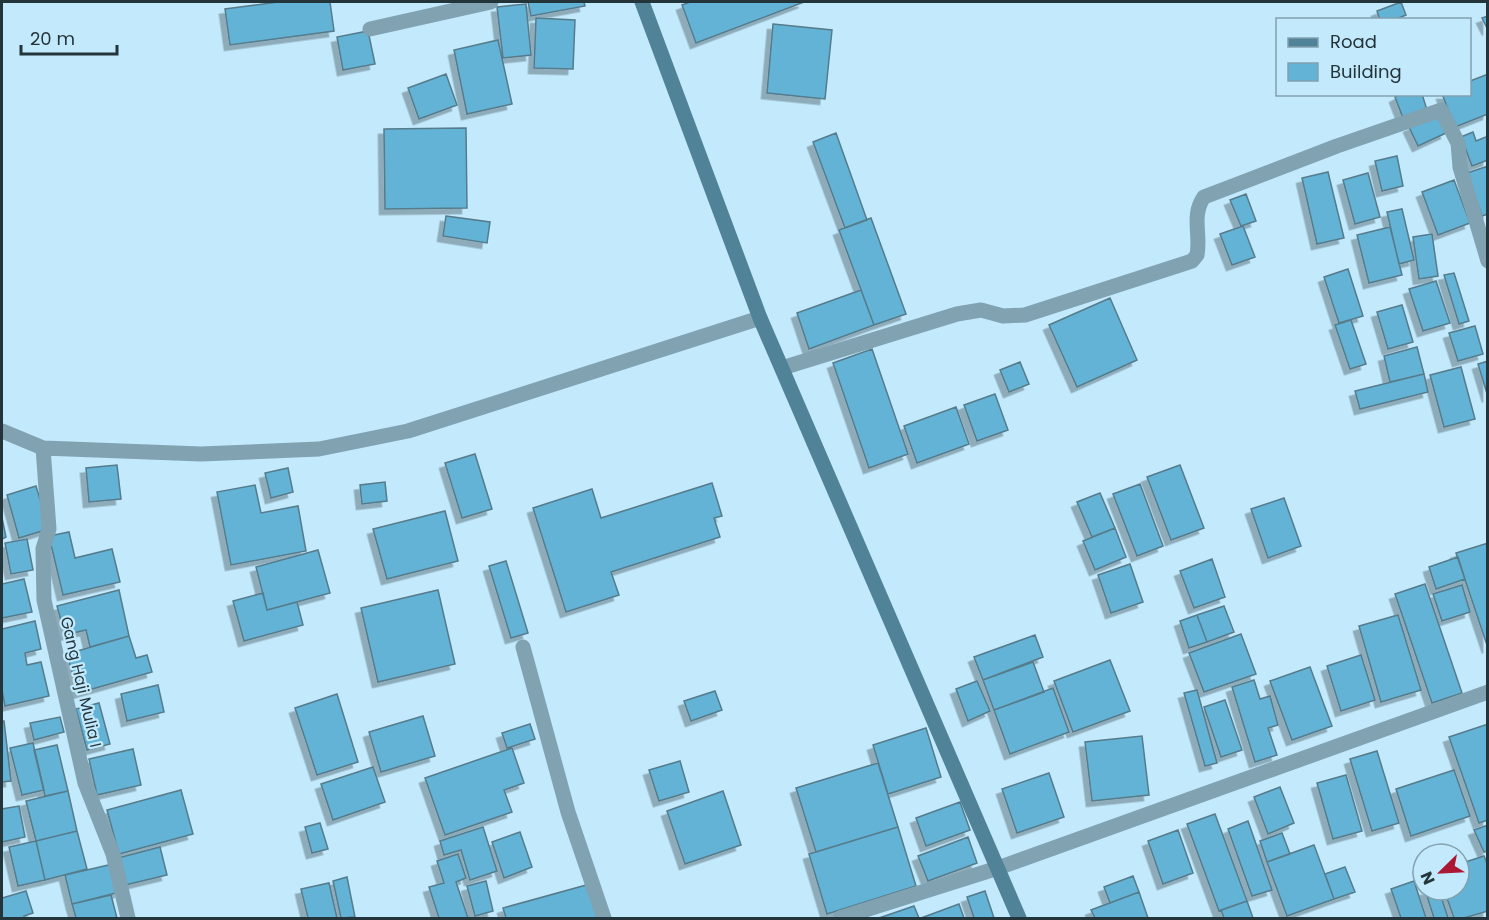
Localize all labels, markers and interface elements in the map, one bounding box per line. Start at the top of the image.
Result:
scale bar [21,18,117,56]
legend [1276,18,1471,96]
text: 20 m [30,26,75,51]
text: Road [1330,29,1377,54]
text: Building [1330,59,1402,84]
street label: Gang Haji Mulia I [55,614,107,750]
north arrow [1411,842,1471,902]
text: N [1415,868,1441,888]

